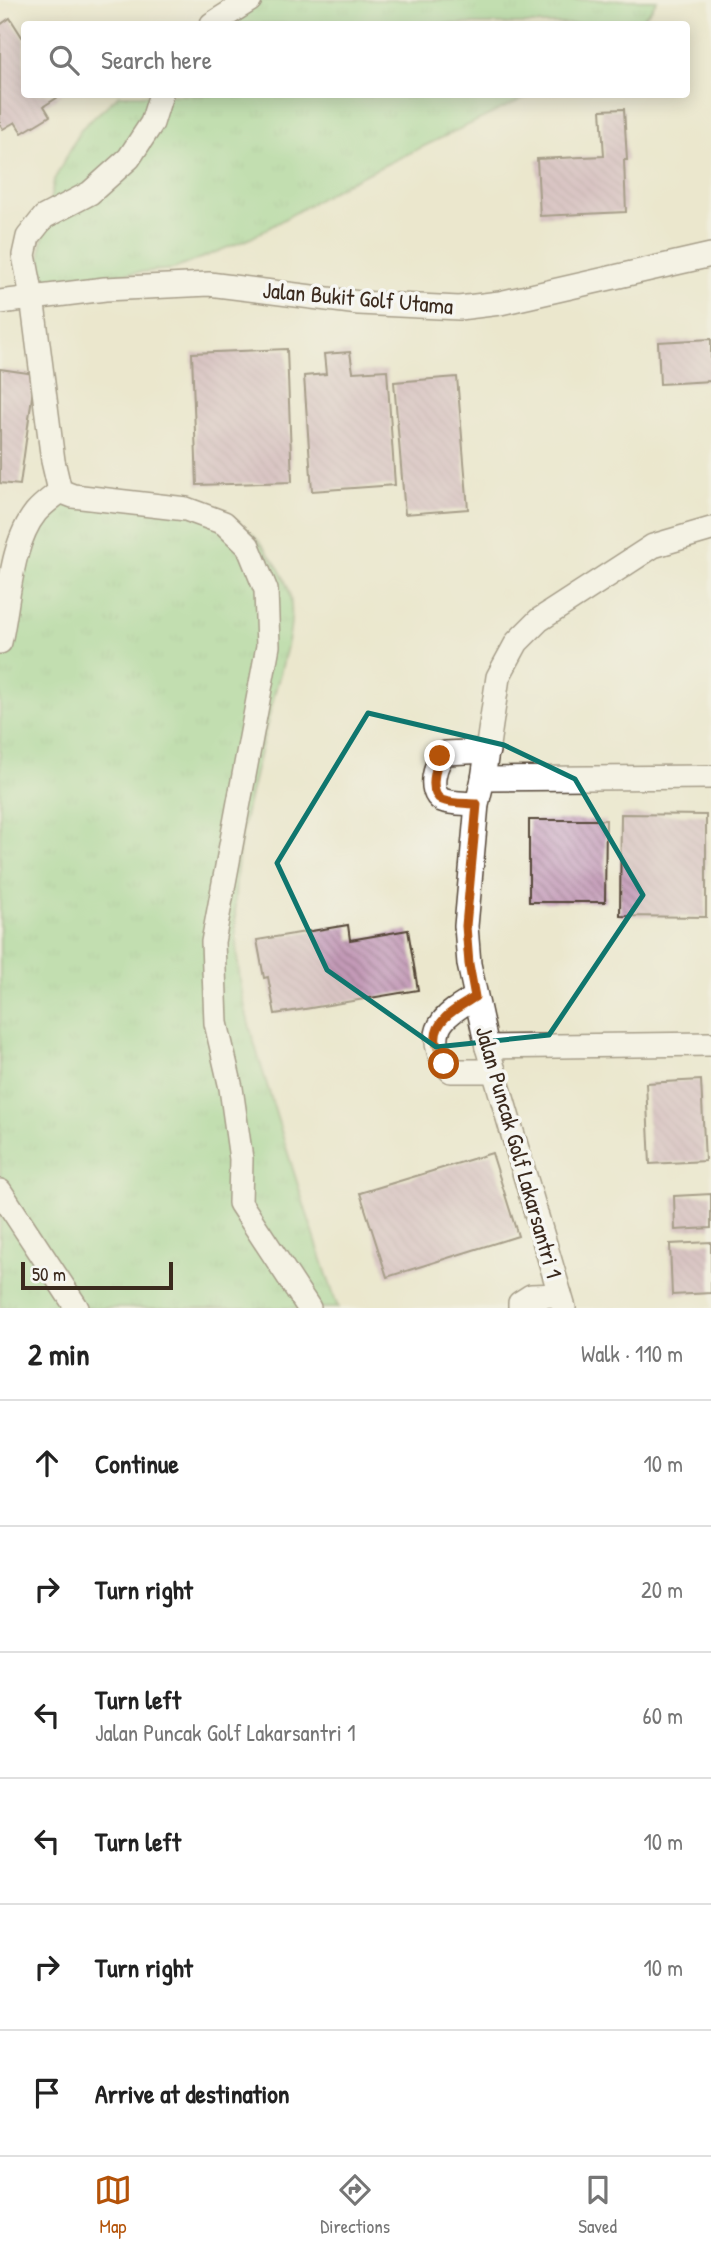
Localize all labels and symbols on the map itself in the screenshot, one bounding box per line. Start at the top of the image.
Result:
street label: Jalan Bukit Golf Utama [261,274,455,321]
route end [424,740,455,771]
street label: Jalan Puncak Golf Lakarsantri 1 [469,1022,570,1281]
route start [428,1048,459,1079]
scale bar [21,1259,173,1291]

